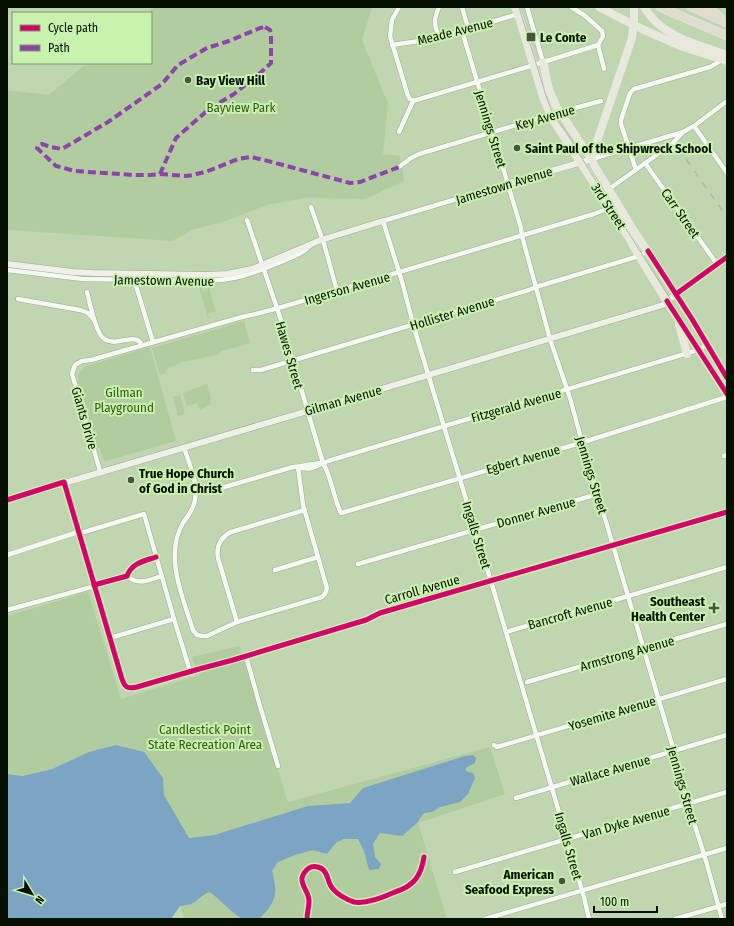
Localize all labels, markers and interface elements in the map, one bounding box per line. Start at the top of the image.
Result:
legend [12,12,152,64]
street label: Meade Avenue [416,15,495,48]
text: Cycle path [48,21,98,35]
place label: Le Conte [540,30,587,45]
marker: Le Conte [525,31,537,43]
text: Path [48,41,70,55]
place label: Bay View Hill [196,73,266,88]
marker: Bay View Hill [183,75,193,85]
street label: Jennings Street [472,89,510,170]
park label: Bayview Park [206,100,277,115]
street label: Key Avenue [514,102,577,133]
place label: Saint Paul of the Shipwreck School [525,141,712,156]
marker: Saint Paul of the Shipwreck School [512,143,522,153]
street label: Jamestown Avenue [454,164,554,207]
street label: 3rd Street [588,180,629,233]
street label: Carr Street [658,186,703,242]
street label: Ingerson Avenue [303,269,392,308]
street label: Jamestown Avenue [114,272,214,289]
street label: Hollister Avenue [408,294,496,333]
street label: Hawes Street [273,320,307,391]
street label: Gilman Avenue [303,382,383,419]
street label: Giants Drive [68,385,101,451]
park label: Gilman Playground [94,385,154,415]
street label: Fitzgerald Avenue [469,385,563,426]
street label: Jennings Street [573,435,611,516]
street label: Egbert Avenue [484,442,562,477]
place label: True Hope Church of God in Christ [139,466,234,496]
marker: True Hope Church of God in Christ [126,475,136,485]
street label: Donner Avenue [495,494,577,531]
street label: Ingalls Street [459,500,494,571]
street label: Carroll Avenue [383,572,461,607]
street label: Bancroft Avenue [526,594,614,633]
place label: Southeast Health Center [631,594,705,624]
marker: Southeast Health Center [708,602,720,614]
street label: Armstrong Avenue [578,633,676,674]
street label: Yosemite Avenue [567,693,658,734]
park label: Candlestick Point State Recreation Area [148,722,262,752]
street label: Jennings Street [664,744,701,827]
street label: Wallace Avenue [568,752,652,789]
street label: Van Dyke Avenue [581,803,672,842]
street label: Ingalls Street [552,811,586,882]
place label: American Seafood Express [465,867,554,897]
north arrow [12,874,52,914]
marker: American Seafood Express [557,876,567,886]
scale bar [594,888,657,914]
text: N [32,893,47,906]
text: 100 m [600,895,629,909]

